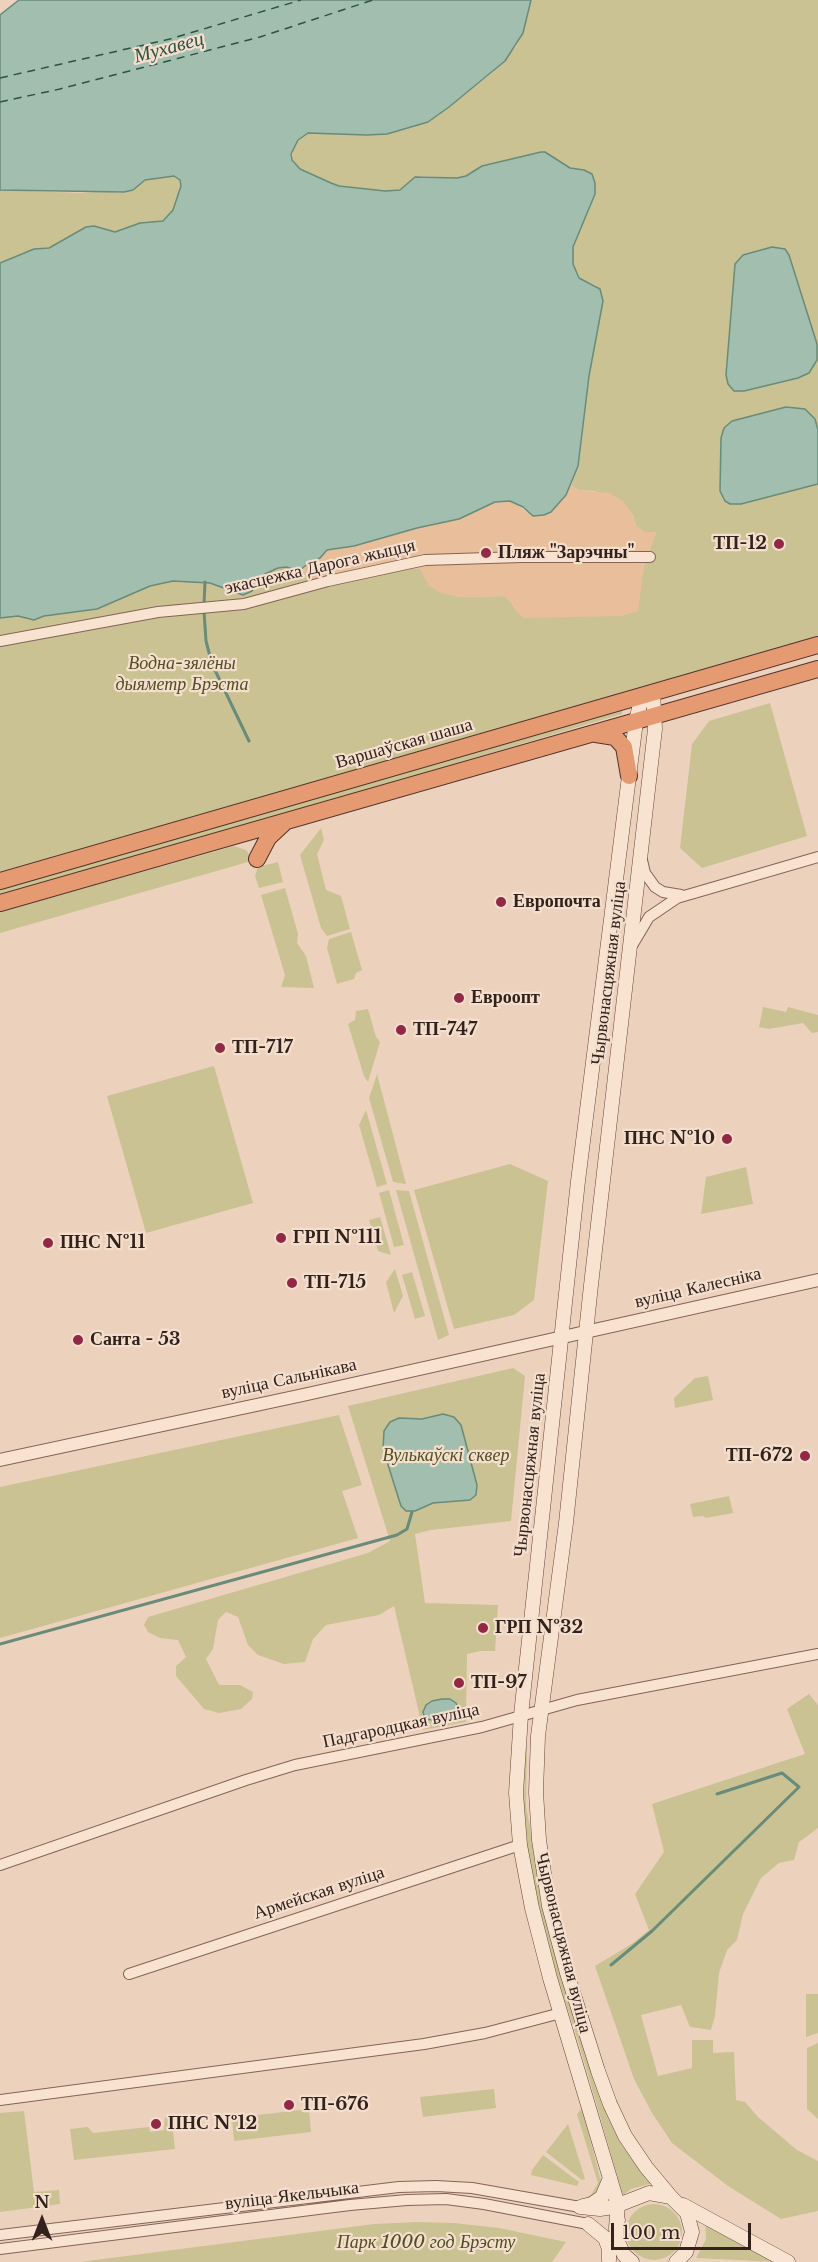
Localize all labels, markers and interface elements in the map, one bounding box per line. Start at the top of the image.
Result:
water label: Мухавец [131,27,207,69]
place label: ТП-12 [713,533,767,555]
street label: экасцежка Дарога жыцця [223,535,417,599]
marker: ТП-12 [772,537,786,551]
place label: Пляж "Зарэчны" [498,542,635,564]
marker: Пляж "Зарэчны" [479,546,493,560]
park label: Водна-зялёны дыяметр Брэста [115,653,249,696]
street label: Варшаўская шаша [333,714,475,774]
street label: Чырвонасцяжная вуліца [587,880,631,1066]
place label: Европочта [513,891,601,913]
marker: Европочта [494,895,508,909]
place label: Евроопт [471,987,540,1009]
marker: Евроопт [452,991,466,1005]
place label: ТП-747 [413,1019,477,1041]
marker: ТП-747 [394,1023,408,1037]
place label: ТП-717 [232,1037,293,1059]
marker: ТП-717 [213,1041,227,1055]
place label: ПНС №10 [624,1128,715,1150]
marker: ПНС №10 [720,1132,734,1146]
place label: ГРП №111 [293,1227,382,1249]
marker: ГРП №111 [274,1231,288,1245]
place label: ПНС №11 [60,1232,145,1254]
marker: ПНС №11 [41,1236,55,1250]
street label: вуліца Калесніка [633,1263,763,1313]
place label: ТП-715 [304,1272,366,1294]
marker: ТП-715 [285,1276,299,1290]
place label: Санта - 53 [90,1329,180,1351]
marker: Санта - 53 [71,1333,85,1347]
street label: вуліца Сальнікава [219,1354,359,1404]
street label: Чырвонасцяжная вуліца [510,1372,550,1558]
park label: Вулькаўскі сквер [383,1445,509,1467]
place label: ТП-672 [726,1445,793,1467]
marker: ТП-672 [798,1449,812,1463]
place label: ГРП №32 [495,1617,583,1639]
marker: ГРП №32 [476,1621,490,1635]
place label: ТП-97 [471,1672,527,1694]
marker: ТП-97 [452,1676,466,1690]
street label: Падгародцкая вуліца [321,1699,481,1753]
street label: Чырвонасцяжная вуліца [530,1851,596,2035]
street label: Армейская вуліца [251,1862,387,1924]
place label: ТП-676 [301,2094,369,2116]
marker: ТП-676 [282,2098,296,2112]
place label: ПНС №12 [168,2113,257,2135]
marker: ПНС №12 [149,2117,163,2131]
street label: вуліца Якельчыка [224,2177,360,2215]
north arrow [12,2190,72,2250]
text: N [34,2192,50,2212]
scale bar [614,2211,754,2249]
text: 100 m [622,2222,680,2244]
park label: Парк 1000 год Брэсту [337,2232,515,2254]

